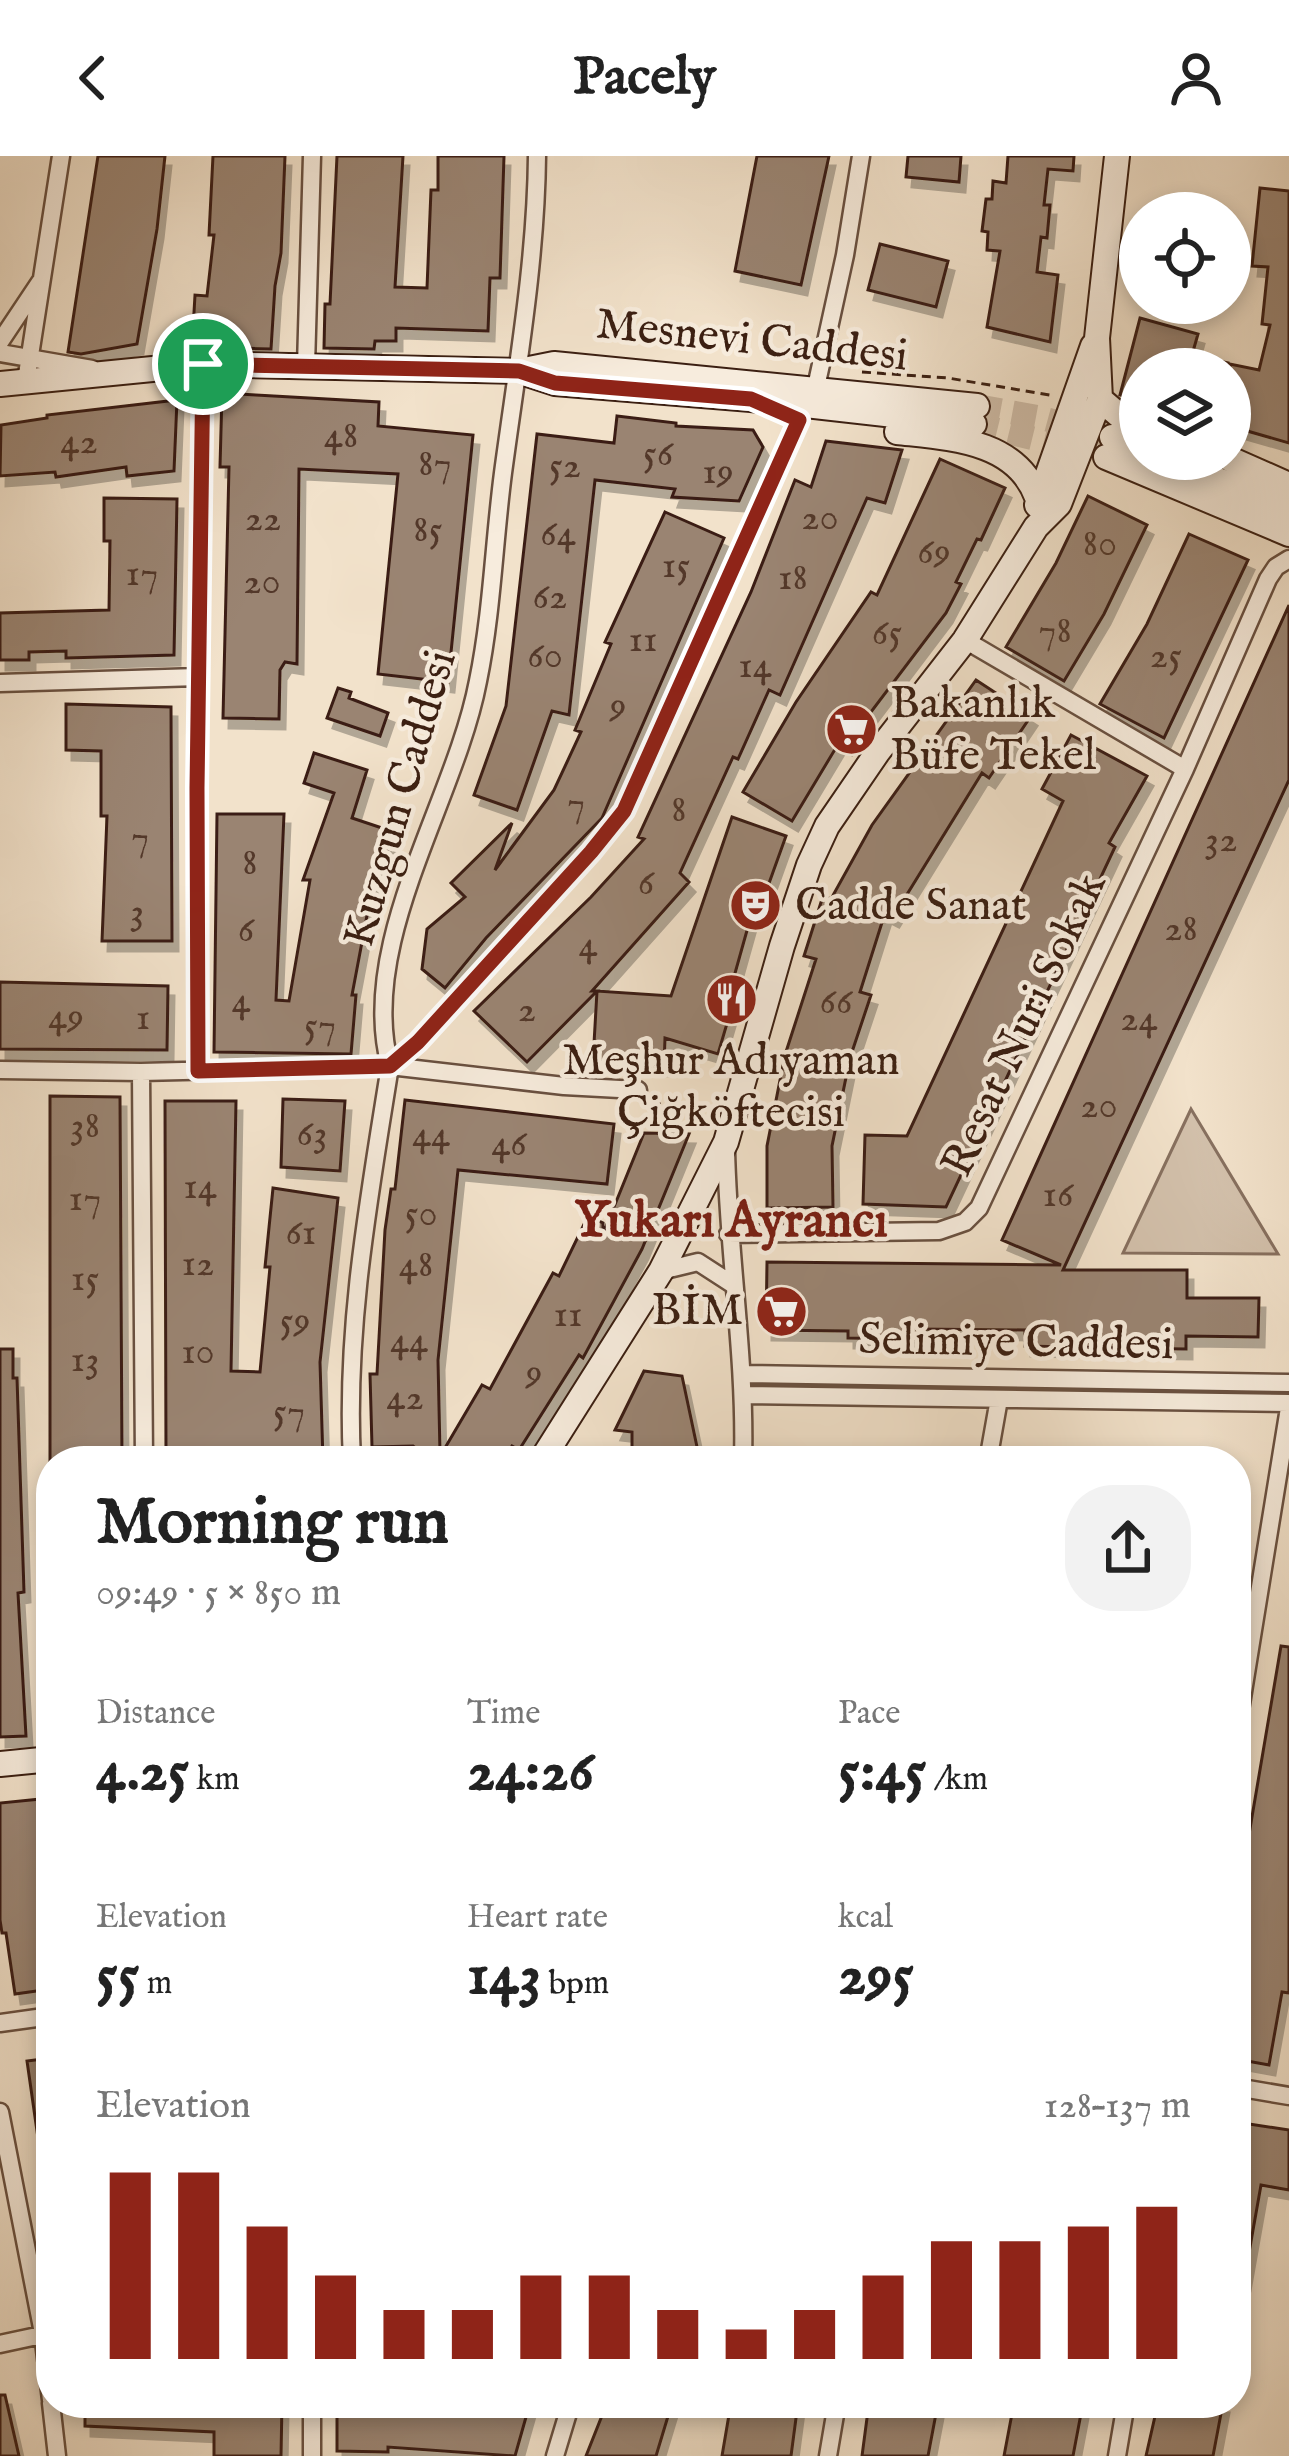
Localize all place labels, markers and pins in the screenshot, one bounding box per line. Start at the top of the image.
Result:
pin [152,313,254,415]
place label: Bakanlık Büfe Tekel [890,676,1097,785]
supermarket icon: Bakanlık Büfe Tekel [823,702,879,758]
theatre icon: Cadde Sanat [728,878,784,934]
place label: Cadde Sanat [795,878,1026,935]
restaurant icon: Meşhur Adıyaman Çiğköftecisi [703,972,759,1028]
place label: Meşhur Adıyaman Çiğköftecisi [562,1033,900,1142]
place label: BİM [652,1283,743,1340]
supermarket icon: BİM [754,1283,810,1339]

